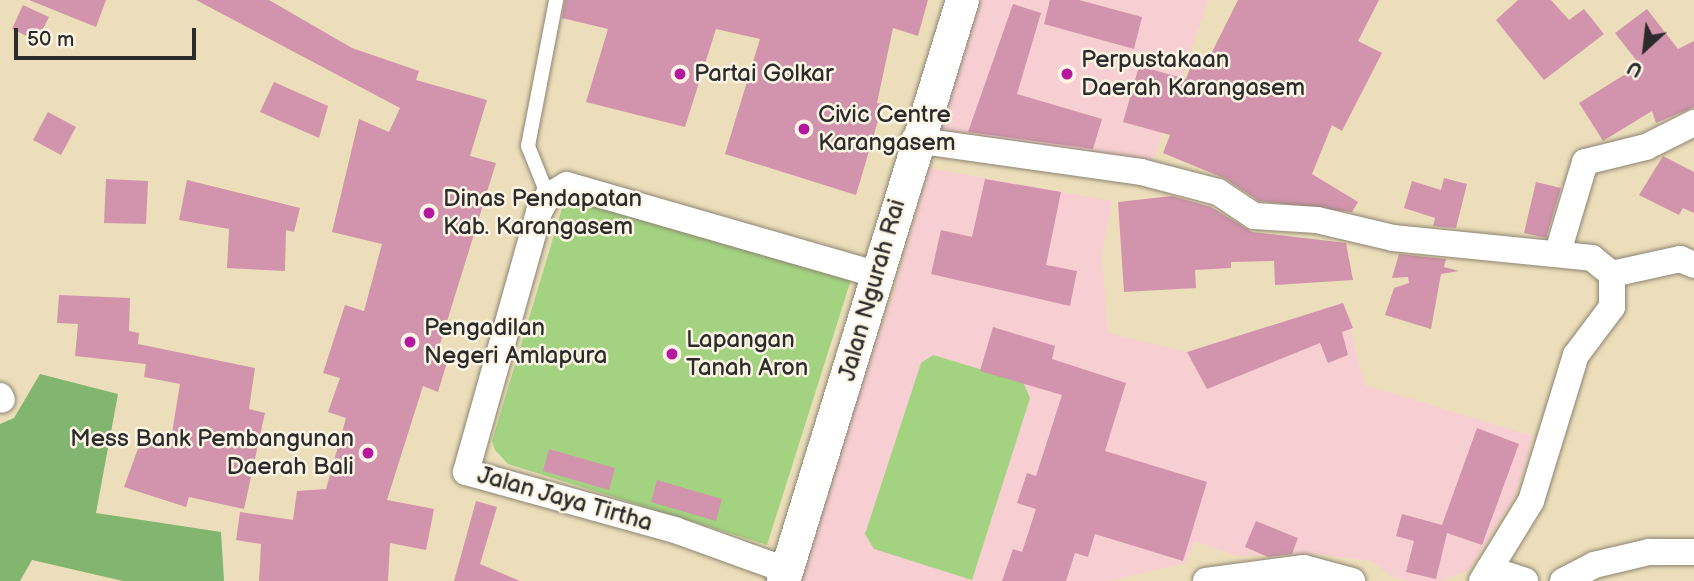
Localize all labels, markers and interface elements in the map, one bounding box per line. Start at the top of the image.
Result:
scale bar [18,14,200,58]
north arrow [1610,14,1680,84]
text: 50 m [27,27,74,52]
place label: Perpustakaan Daerah Karangasem [1081,46,1305,102]
text: U [1624,55,1646,81]
place label: Partai Golkar [694,60,834,88]
marker: Partai Golkar [672,66,688,82]
marker: Perpustakaan Daerah Karangasem [1059,66,1075,82]
place label: Civic Centre Karangasem [818,101,956,157]
marker: Civic Centre Karangasem [796,121,812,137]
place label: Dinas Pendapatan Kab. Karangasem [443,185,642,241]
street label: Jalan Ngurah Rai [832,196,912,384]
marker: Dinas Pendapatan Kab. Karangasem [421,205,437,221]
place label: Pengadilan Negeri Amlapura [424,314,607,370]
place label: Lapangan Tanah Aron [686,326,808,382]
marker: Pengadilan Negeri Amlapura [402,334,418,350]
marker: Lapangan Tanah Aron [664,346,680,362]
place label: Mess Bank Pembangunan Daerah Bali [70,425,354,481]
marker: Mess Bank Pembangunan Daerah Bali [360,445,376,461]
street label: Jalan Jaya Tirtha [473,460,657,538]

